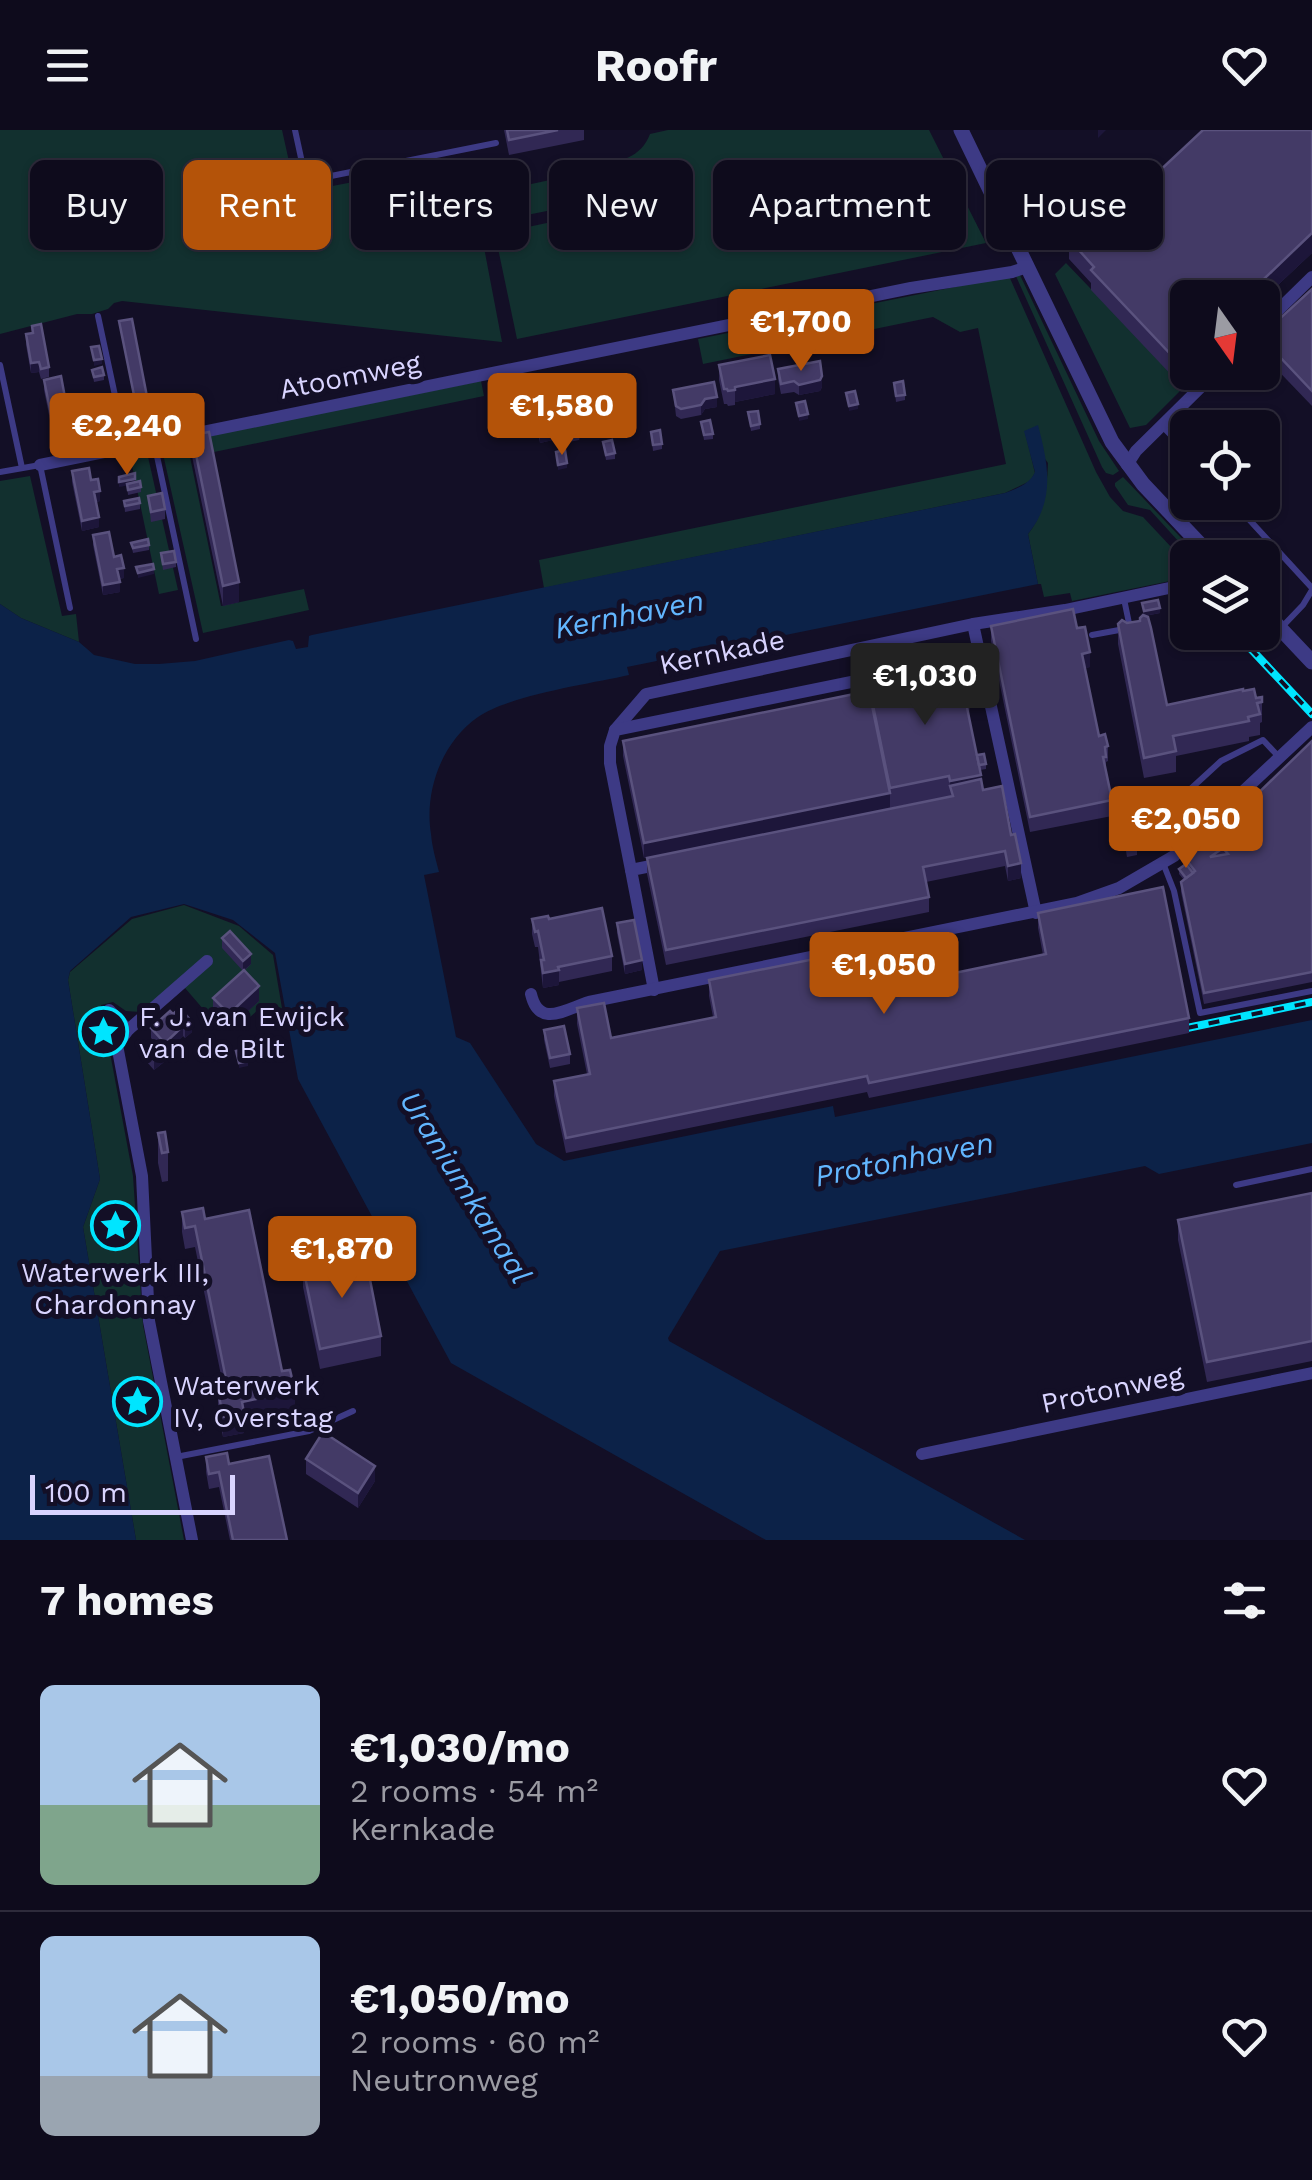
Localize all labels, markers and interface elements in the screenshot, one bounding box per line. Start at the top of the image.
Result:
icon: menu [40,38,95,93]
icon: heart [1217,38,1272,93]
text: Roofr [595,39,717,92]
chip: Buy [30,160,163,250]
chip: Rent [183,160,331,250]
chip: Filters [351,160,529,250]
chip: New [549,160,693,250]
chip: Apartment [713,160,966,250]
chip: House [986,160,1163,250]
north arrow [1170,280,1280,390]
map controls [1170,280,1280,650]
pin: €1,700 [720,289,882,374]
text: €1,700 [750,302,852,340]
street label: Atoomweg [277,346,424,406]
pin: €1,580 [481,373,643,458]
text: €1,580 [510,386,614,424]
pin: €2,240 [46,393,208,478]
text: €2,240 [72,406,182,444]
button: locate [1170,410,1280,520]
button: layers [1170,540,1280,650]
water label: Kernhaven [551,582,707,646]
street label: Kernkade [656,623,788,681]
pin: €1,030 [844,643,1006,728]
text: €1,030 [872,656,978,694]
pin: €2,050 [1105,786,1267,871]
text: €2,050 [1131,799,1241,837]
pin: €1,050 [803,932,965,1017]
text: €1,050 [832,945,936,983]
place label: F. J. van Ewijck van de Bilt [139,1000,345,1065]
place icon: F. J. van Ewijck van de Bilt [78,1006,130,1058]
water label: Uraniumkanaal [393,1084,539,1290]
water label: Protonhaven [812,1125,996,1193]
place icon: Waterwerk III, Chardonnay [89,1199,141,1251]
pin: €1,870 [261,1216,423,1301]
text: €1,870 [290,1229,394,1267]
place label: Waterwerk III, Chardonnay [21,1256,209,1321]
street label: Protonweg [1038,1358,1186,1420]
place label: Waterwerk IV, Overstag [173,1369,333,1434]
place icon: Waterwerk IV, Overstag [112,1375,164,1427]
scale bar [30,1470,235,1514]
text: 100 m [45,1476,127,1509]
icon: filters [1217,1573,1272,1628]
text: 7 homes [40,1576,214,1625]
text: €1,030/mo [350,1723,570,1772]
icon: home [120,1725,240,1845]
icon: heart [1217,1758,1272,1813]
text: 2 rooms · 54 m² [350,1772,598,1810]
text: Kernkade [350,1810,495,1848]
text: €1,050/mo [350,1974,570,2023]
icon: home [120,1976,240,2096]
icon: heart [1217,2009,1272,2064]
text: 2 rooms · 60 m² [350,2023,599,2061]
text: Neutronweg [350,2061,538,2099]

